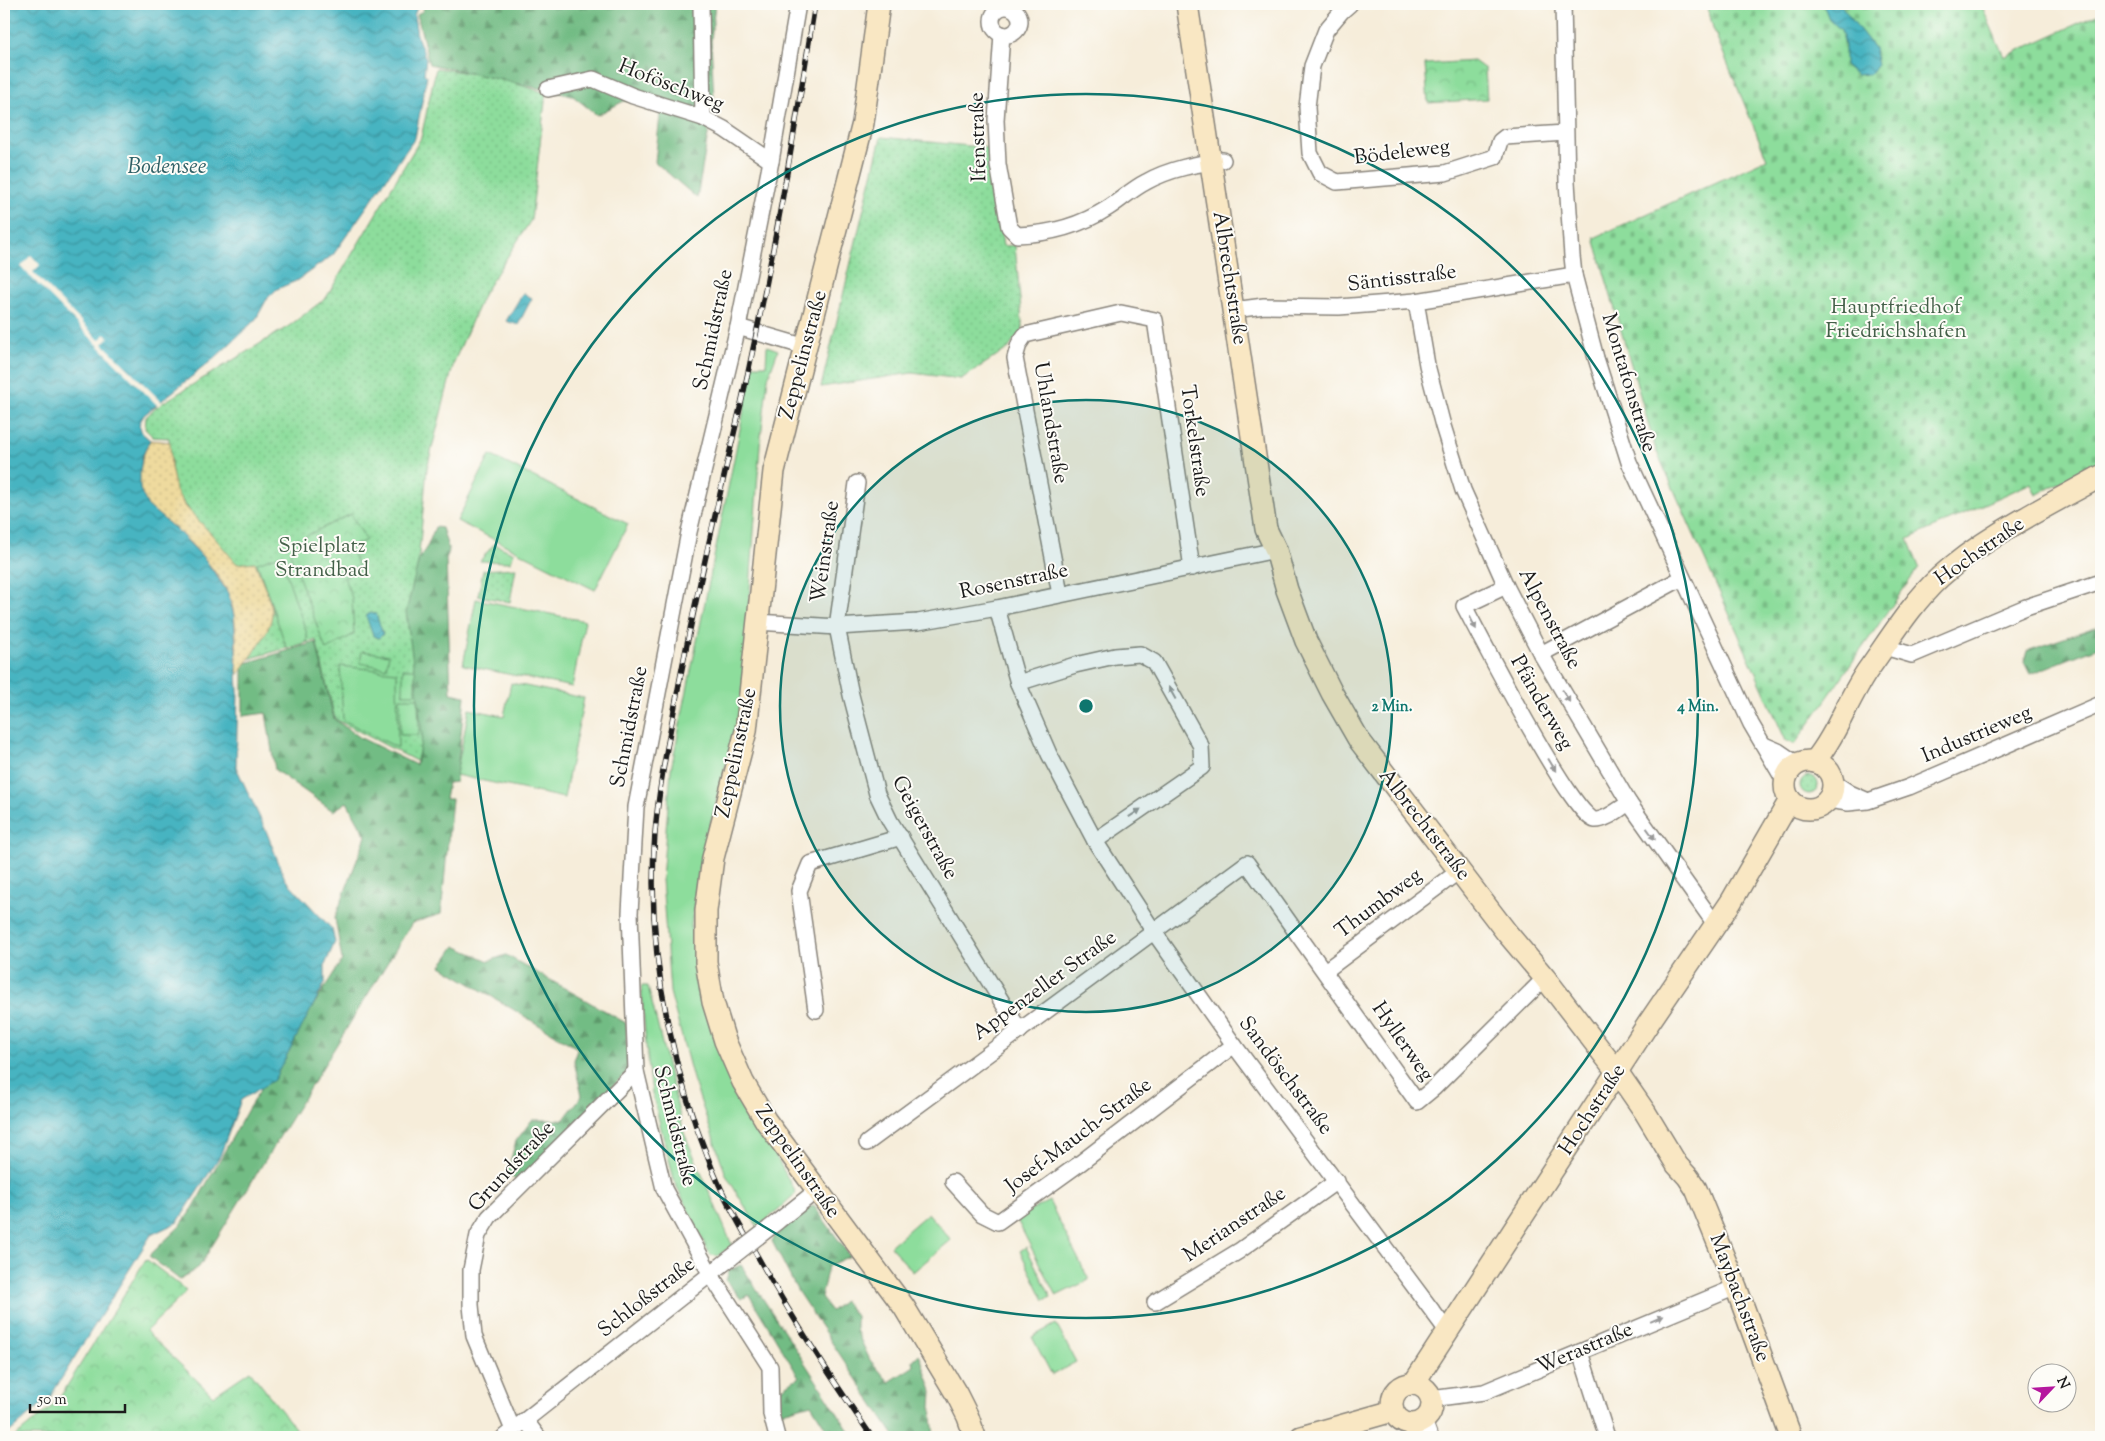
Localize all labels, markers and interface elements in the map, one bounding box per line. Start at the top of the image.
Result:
street label: Hoföschweg [614,52,728,120]
street label: Ifenstraße [962,92,996,182]
street label: Bödeleweg [1352,132,1452,174]
water label: Bodensee [127,152,207,184]
street label: Albrechtstraße [1204,209,1254,347]
street label: Säntisstraße [1346,257,1458,301]
street label: Schmidstraße [687,267,741,393]
street label: Zeppelinstraße [772,287,836,423]
park label: Hauptfriedhof Friedrichshafen [1825,293,1967,347]
street label: Montafonstraße [1593,310,1663,456]
street label: Uhlandstraße [1025,360,1075,486]
street label: Torkelstraße [1171,383,1217,499]
street label: Weinstraße [804,499,848,605]
street label: Hochstraße [1929,510,2031,594]
park label: Spielplatz Strandbad [275,532,369,586]
street label: Rosenstraße [957,556,1071,608]
street label: Alpenstraße [1510,563,1588,675]
one-way arrow [1469,616,1477,630]
street label: Pfänderweg [1502,650,1580,756]
street label: Schmidstraße [604,664,656,790]
street label: Zeppelinstraße [709,685,765,821]
one-way arrow [1168,686,1176,701]
one-way arrow [1561,690,1570,703]
centre of rings [1077,697,1095,715]
text: 2 Min. [1372,697,1413,718]
text: 4 Min. [1676,697,1719,718]
street label: Industrieweg [1917,698,2037,772]
one-way arrow [1548,758,1557,771]
street label: Albrechtstraße [1371,763,1477,887]
street label: Geigerstraße [883,771,965,885]
one-way arrow [1128,808,1142,818]
one-way arrow [1646,827,1657,840]
street label: Thumbweg [1329,861,1429,947]
street label: Appenzeller Straße [967,923,1123,1049]
street label: Hyllerweg [1364,996,1440,1088]
street label: Sandöschstraße [1230,1011,1340,1141]
street label: Hochstraße [1552,1058,1634,1162]
street label: Schmidstraße [645,1063,703,1189]
street label: Josef-Mauch-Straße [999,1071,1159,1202]
street label: Zeppelinstraße [747,1099,847,1225]
street label: Grundstraße [462,1115,562,1219]
street label: Merianstraße [1177,1179,1293,1271]
street label: Maybachstraße [1701,1229,1777,1367]
street label: Schloßstraße [592,1250,702,1346]
one-way arrow [1650,1314,1664,1322]
street label: Werastraße [1532,1315,1638,1383]
north arrow [2028,1364,2078,1414]
text: N [2051,1374,2073,1393]
scale bar [30,1381,125,1413]
text: 50 m [37,1390,67,1411]

